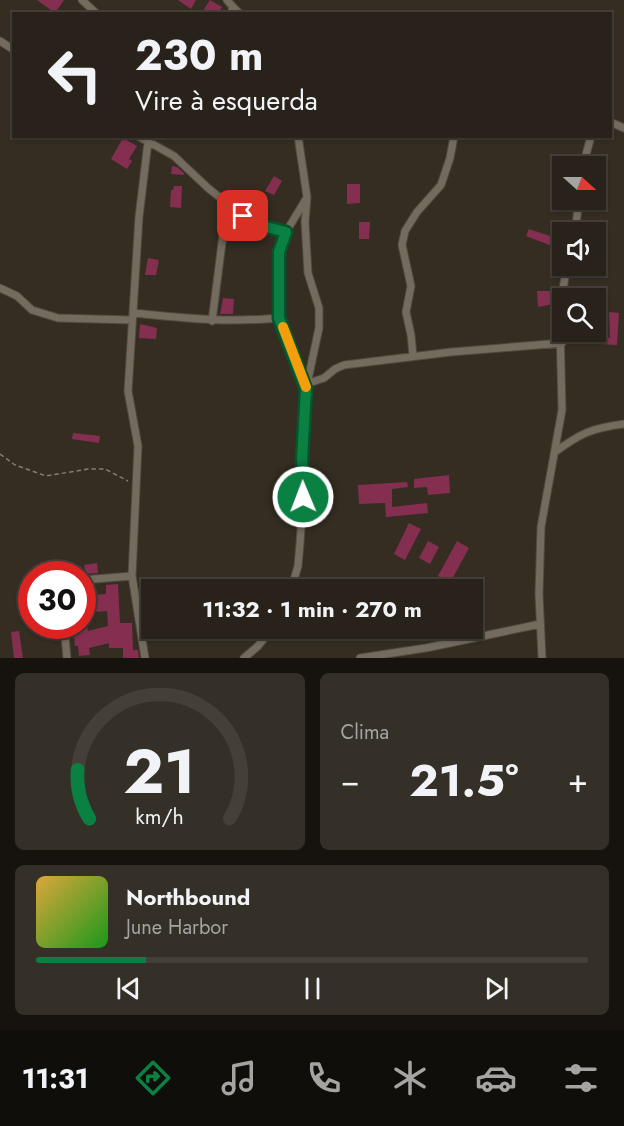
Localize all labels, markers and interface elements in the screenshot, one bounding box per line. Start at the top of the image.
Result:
text: 230 m [135,25,263,86]
icon: left [36,36,114,114]
text: Vire à esquerda [135,81,318,120]
north arrow [552,156,606,210]
map controls [552,156,606,342]
pin [217,190,268,241]
icon: arrive [226,199,259,232]
button: sound [552,222,606,276]
button: search [552,288,606,342]
position arrow [271,465,335,529]
speed limit sign: 30 [18,561,96,639]
text: 11:32 · 1 min · 270 m [202,593,422,625]
text: Clima [341,718,389,747]
text: 21 [123,726,196,816]
text: 21.5° [409,748,519,813]
text: − [341,757,360,804]
text: + [568,757,588,804]
text: km/h [136,801,184,832]
text: Northbound [126,881,250,913]
text: June Harbor [126,913,228,942]
icon: previous [112,972,145,1005]
icon: pause [296,972,329,1005]
icon: next [480,972,513,1005]
icon: directions [132,1057,174,1099]
icon: music [218,1057,260,1099]
icon: phone [303,1057,345,1099]
icon: climate [389,1057,431,1099]
icon: car [475,1057,517,1099]
icon: filters [560,1057,602,1099]
text: 11:31 [22,1059,89,1098]

